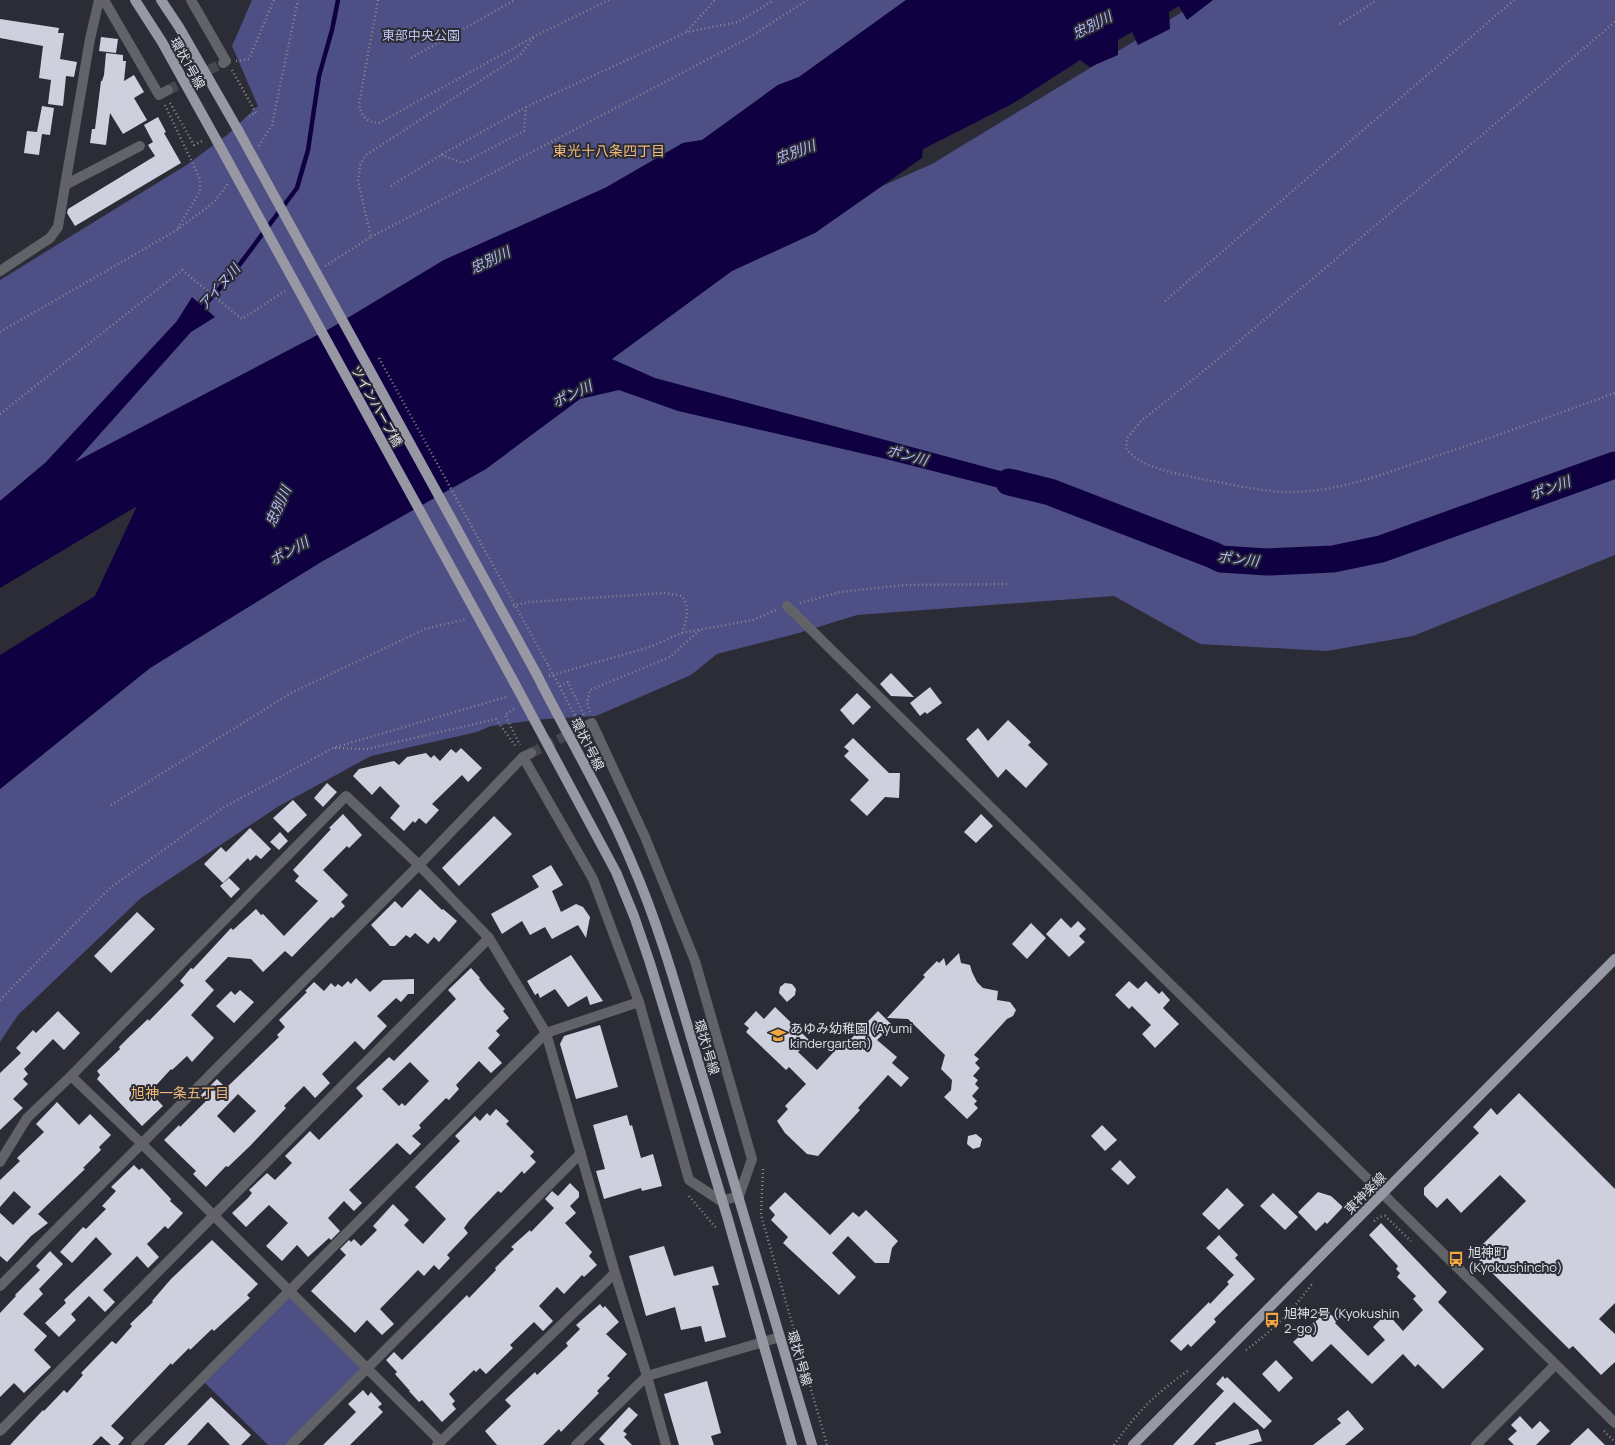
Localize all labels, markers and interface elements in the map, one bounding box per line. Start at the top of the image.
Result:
water label: 忠別川 [1069,6,1117,43]
park label: 東部中央公園 [382,26,460,44]
street label: 環状1号線 [166,34,210,92]
water label: 忠別川 [772,135,820,168]
district label: 東光十八条四丁目 [553,141,665,160]
water label: 忠別川 [467,241,515,277]
water label: アイヌ川 [193,258,245,314]
street label: ツインハープ橋 [347,362,407,450]
water label: ポン川 [549,375,597,411]
water label: ポン川 [884,440,932,470]
water label: ポン川 [1527,471,1575,504]
water label: 忠別川 [260,481,296,529]
water label: ポン川 [266,531,313,569]
water label: ポン川 [1216,547,1262,571]
street label: 環状1号線 [567,714,609,774]
street label: 環状1号線 [690,1017,724,1077]
place label: あゆみ幼稚園 (Ayumi kindergarten) [790,1019,912,1052]
school or university icon: あゆみ幼稚園 (Ayumi kindergarten) [769,1026,787,1044]
district label: 旭神一条五丁目 [131,1083,229,1102]
street label: 東神楽線 [1340,1168,1390,1218]
place label: 旭神町 (Kyokushincho) [1468,1243,1563,1276]
bus stop icon: 旭神町 (Kyokushincho) [1447,1250,1465,1268]
place label: 旭神2号 (Kyokushin 2-go) [1284,1304,1399,1337]
bus stop icon: 旭神2号 (Kyokushin 2-go) [1263,1311,1281,1329]
street label: 環状1号線 [783,1328,817,1388]

